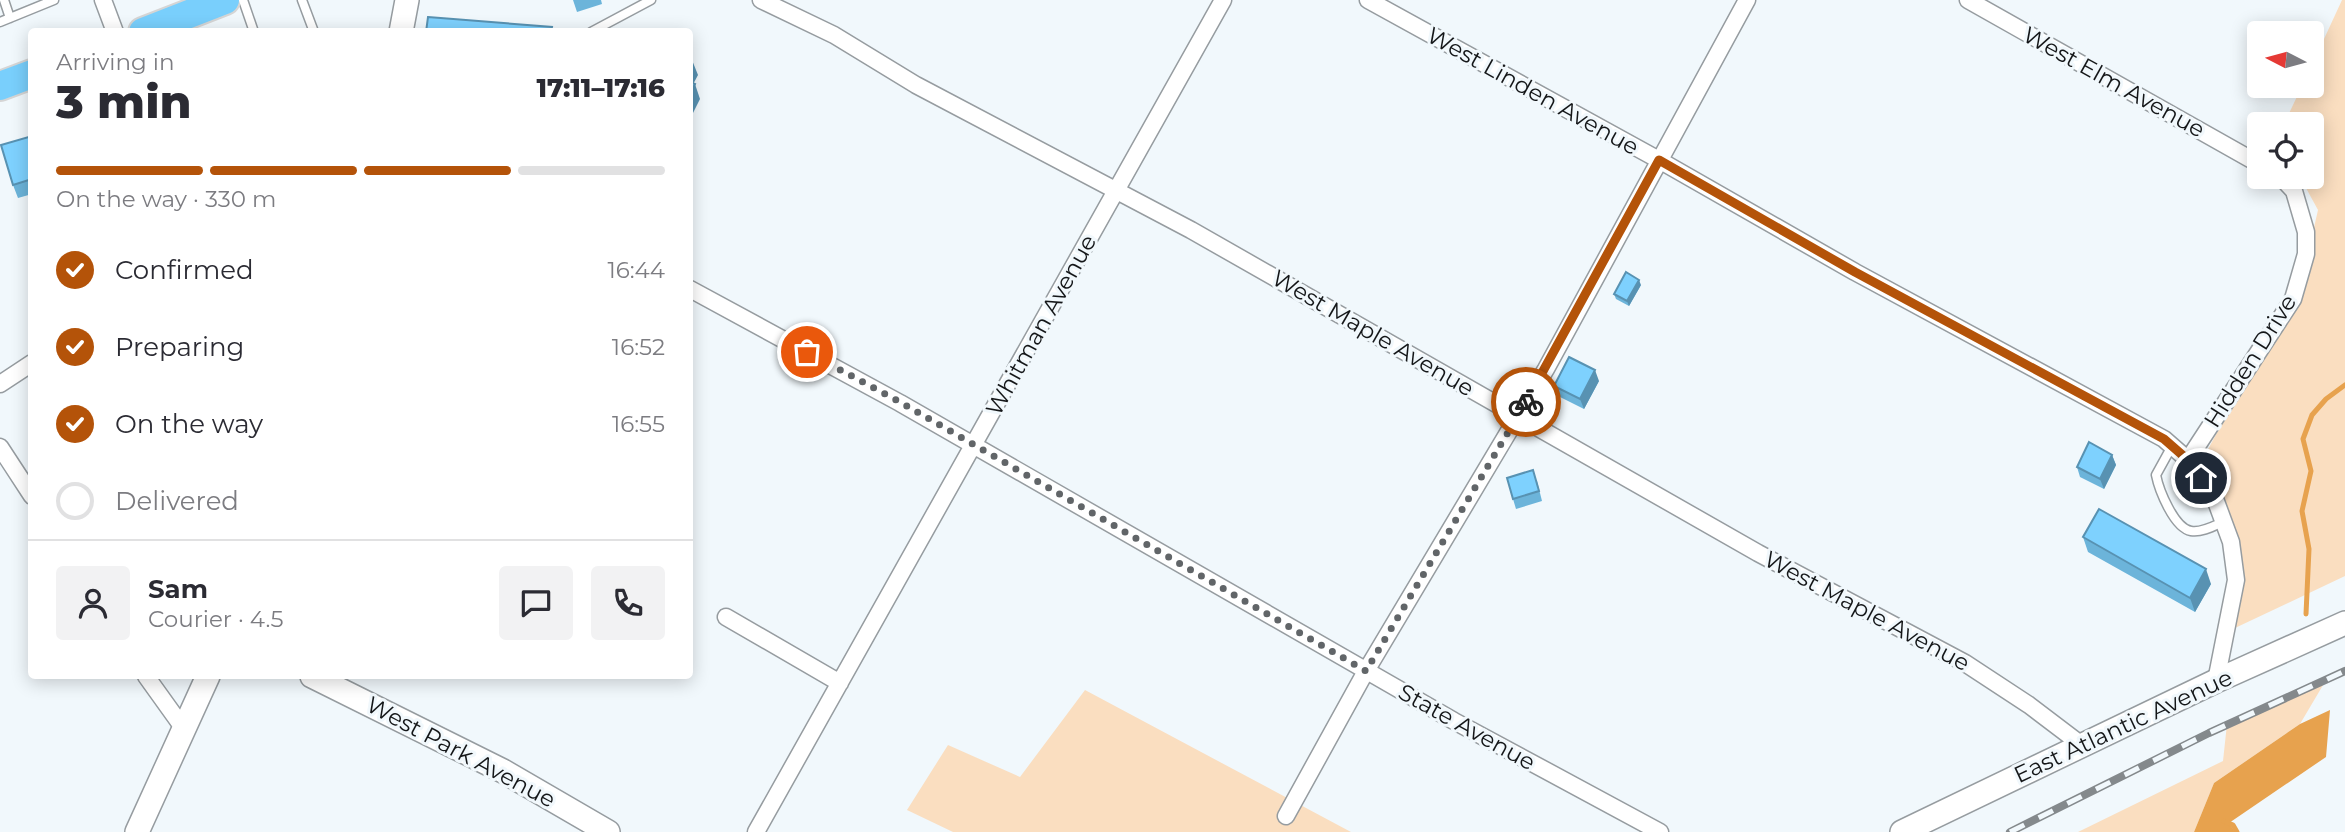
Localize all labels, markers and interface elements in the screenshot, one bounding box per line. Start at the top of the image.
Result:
street label: West Elm Avenue [2018,20,2210,144]
street label: West Linden Avenue [1422,21,1644,161]
north arrow [2247,21,2324,98]
map controls [2247,21,2324,189]
text: Arriving in [56,48,175,76]
text: 17:11–17:16 [537,72,665,104]
text: 3 min [56,73,192,130]
button: locate [2247,112,2324,189]
text: On the way · 330 m [56,185,276,213]
street label: Whitman Avenue [980,230,1102,420]
icon: check [56,251,94,289]
text: Confirmed [115,254,254,286]
text: 16:44 [607,256,665,284]
street label: West Maple Avenue [1267,264,1479,402]
street label: Hidden Drive [2198,289,2302,433]
pin [777,322,837,382]
icon: check [56,328,94,366]
text: Preparing [115,331,244,363]
text: 16:52 [612,333,665,361]
icon: bag [788,333,826,371]
courier [1491,367,1561,437]
icon: bike [1507,383,1545,421]
icon: check [56,405,94,443]
text: On the way [115,408,263,440]
text: 16:55 [612,410,665,438]
pin [2171,448,2231,508]
icon: home [2182,459,2220,497]
text: Delivered [115,485,239,517]
street label: West Maple Avenue [1759,545,1975,677]
button: person [56,566,130,640]
button: chat [499,566,573,640]
button: phone [591,566,665,640]
text: Sam [148,573,208,605]
text: Courier · 4.5 [148,605,283,633]
street label: East Atlantic Avenue [2009,663,2237,789]
street label: State Avenue [1394,678,1540,776]
street label: West Park Avenue [362,690,560,814]

